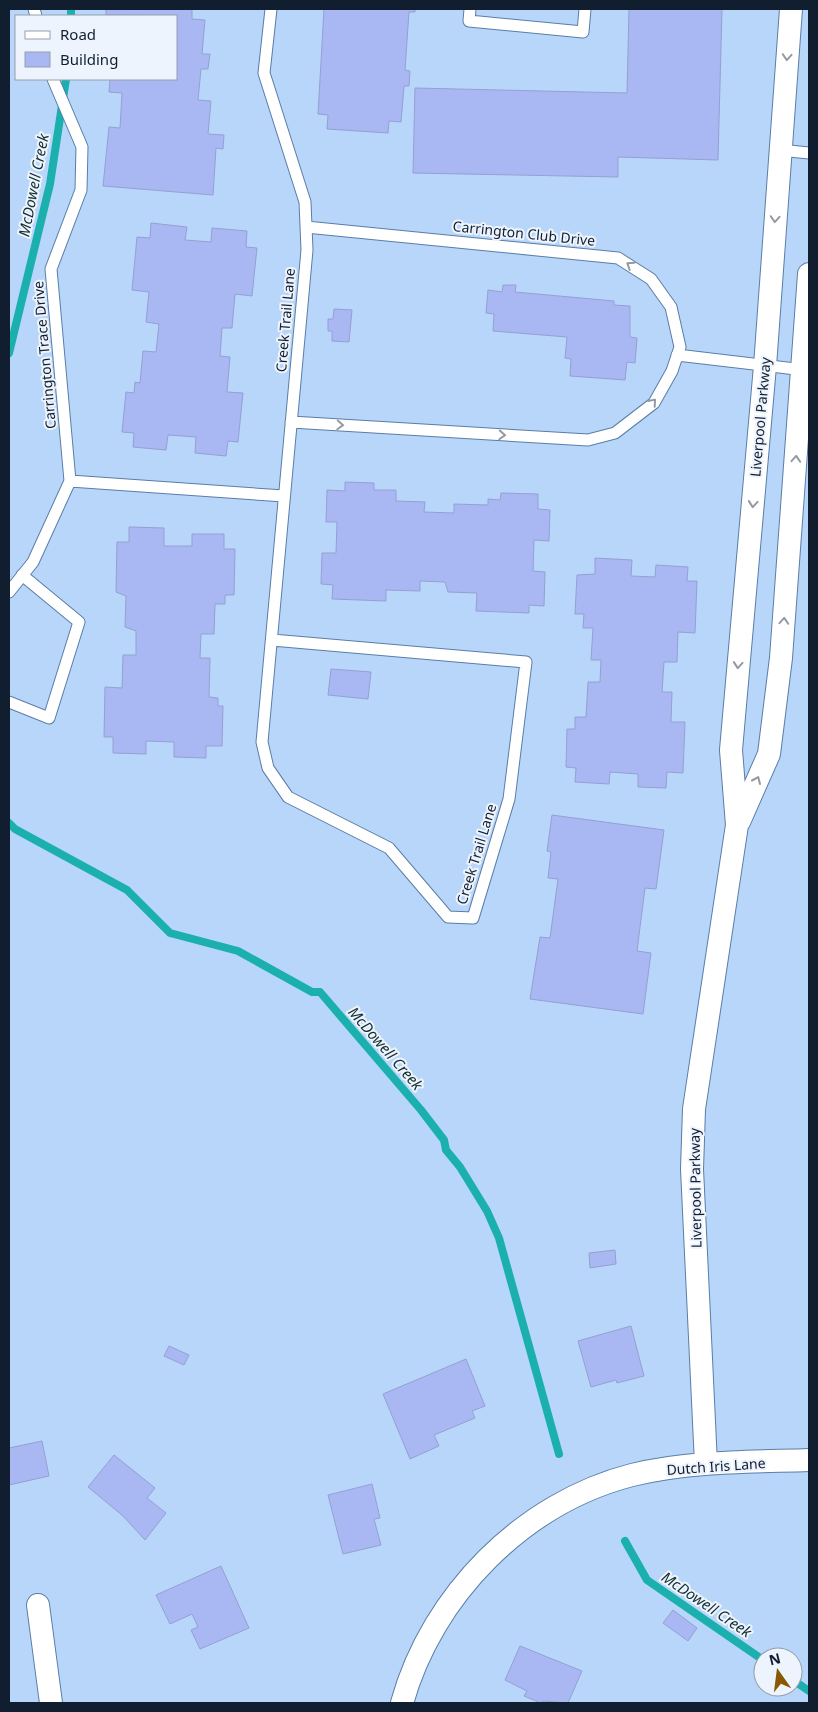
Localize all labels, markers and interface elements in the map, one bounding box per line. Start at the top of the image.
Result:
legend [15,15,178,80]
text: Road [60,24,96,44]
text: Building [60,49,118,69]
one-way arrow [782,54,793,62]
water label: McDowell Creek [13,131,53,238]
street label: Carrington Club Drive [452,216,596,250]
one-way arrow [770,216,781,224]
one-way arrow [626,262,636,271]
street label: Creek Trail Lane [271,267,299,373]
street label: Carrington Trace Drive [28,280,60,430]
street label: Liverpool Parkway [745,355,775,478]
one-way arrow [647,399,656,408]
one-way arrow [336,419,344,430]
one-way arrow [499,429,507,440]
one-way arrow [791,455,802,463]
one-way arrow [747,500,758,508]
one-way arrow [778,617,789,625]
one-way arrow [733,662,744,670]
one-way arrow [750,776,761,785]
street label: Creek Trail Lane [452,801,500,907]
water label: McDowell Creek [344,1002,428,1094]
street label: Liverpool Parkway [684,1127,706,1248]
street label: Dutch Iris Lane [666,1453,766,1479]
water label: McDowell Creek [658,1567,756,1642]
north arrow [753,1647,803,1697]
text: N [767,1648,783,1669]

